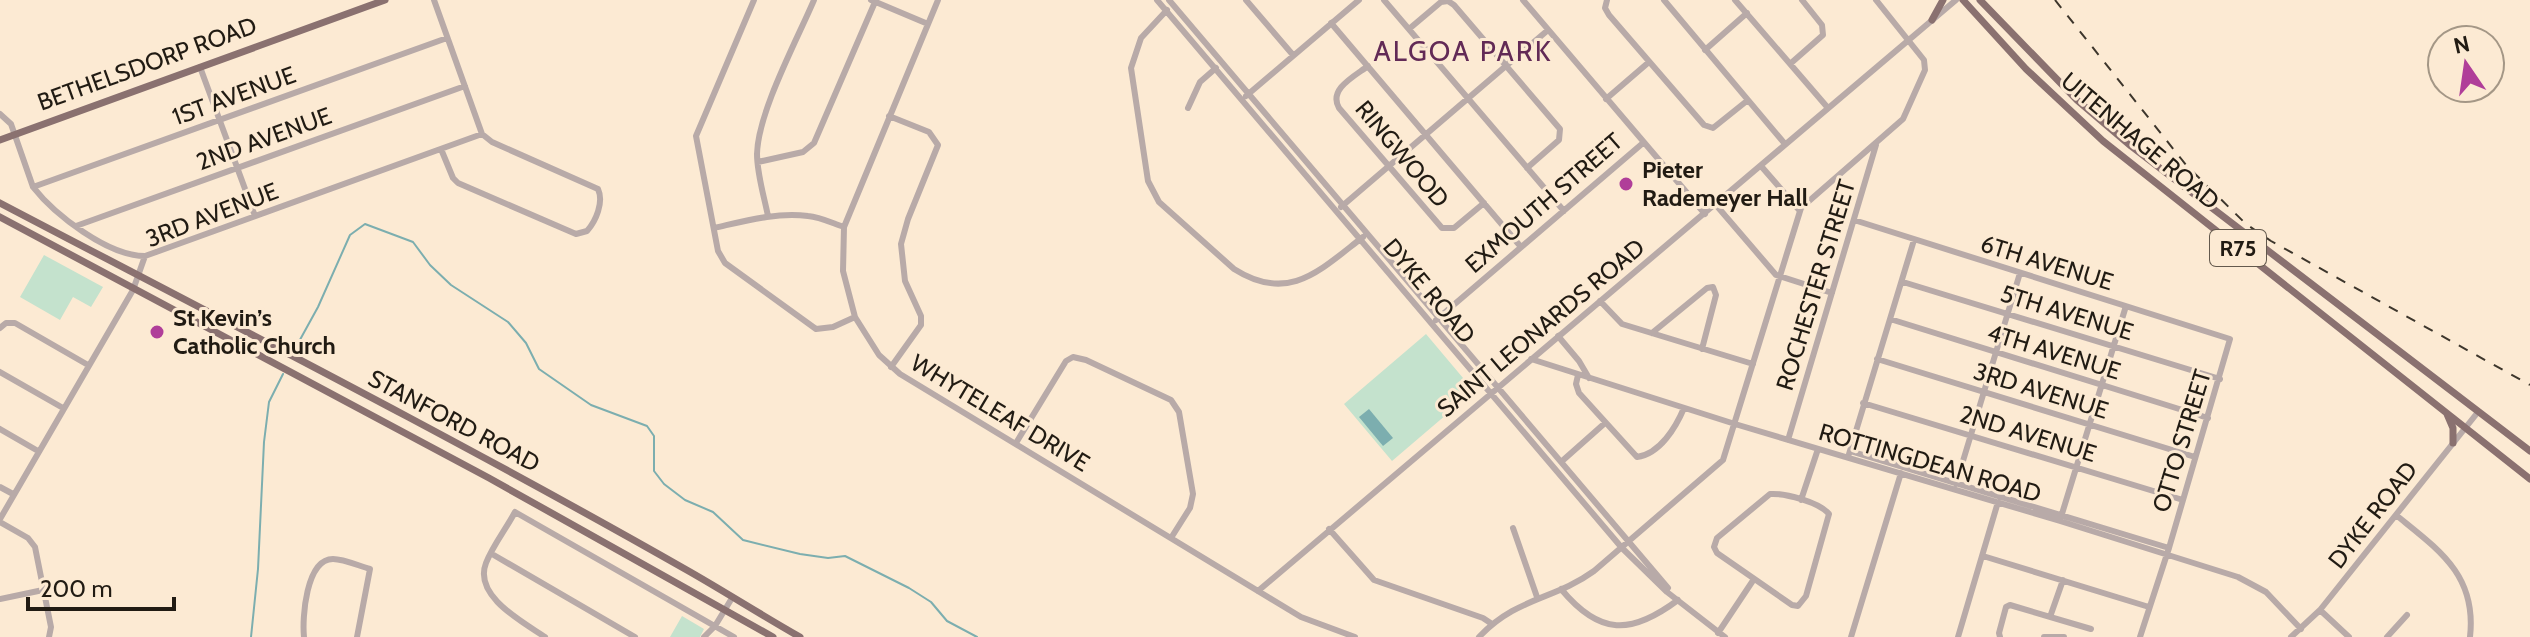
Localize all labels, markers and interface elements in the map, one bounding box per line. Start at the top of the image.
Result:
street label: BETHELSDORP ROAD [33,10,260,117]
north arrow [2426,24,2506,104]
text: N [2451,30,2472,60]
district label: ALGOA PARK [1373,34,1553,68]
street label: 1ST AVENUE [168,60,299,131]
street label: UITENHAGE ROAD [2055,66,2225,215]
street label: RINGWOOD [1349,94,1455,213]
street label: 2ND AVENUE [192,101,335,176]
street label: EXMOUTH STREET [1459,126,1628,279]
place label: Pieter Rademeyer Hall [1642,155,1808,212]
marker: Pieter Rademeyer Hall [1617,175,1635,193]
street label: 3RD AVENUE [142,176,282,253]
street label: ROCHESTER STREET [1770,176,1861,394]
street label: 6TH AVENUE [1977,229,2117,296]
road number: R75 [2210,230,2266,266]
street label: DYKE ROAD [1377,232,1481,349]
street label: SAINT LEONARDS ROAD [1431,232,1650,423]
street label: 5TH AVENUE [1997,279,2137,346]
place label: St Kevin’s Catholic Church [173,303,336,360]
street label: 4TH AVENUE [1984,318,2124,386]
marker: St Kevin’s Catholic Church [148,323,166,341]
street label: WHYTELEAF DRIVE [906,348,1095,477]
street label: 3RD AVENUE [1970,356,2112,425]
street label: STANFORD ROAD [363,363,545,478]
street label: OTTO STREET [2146,366,2217,516]
street label: 2ND AVENUE [1956,399,2100,468]
street label: ROTTINGDEAN ROAD [1816,417,2045,508]
street label: DYKE ROAD [2322,456,2423,574]
scale bar [28,561,174,611]
text: 200 m [40,574,113,603]

